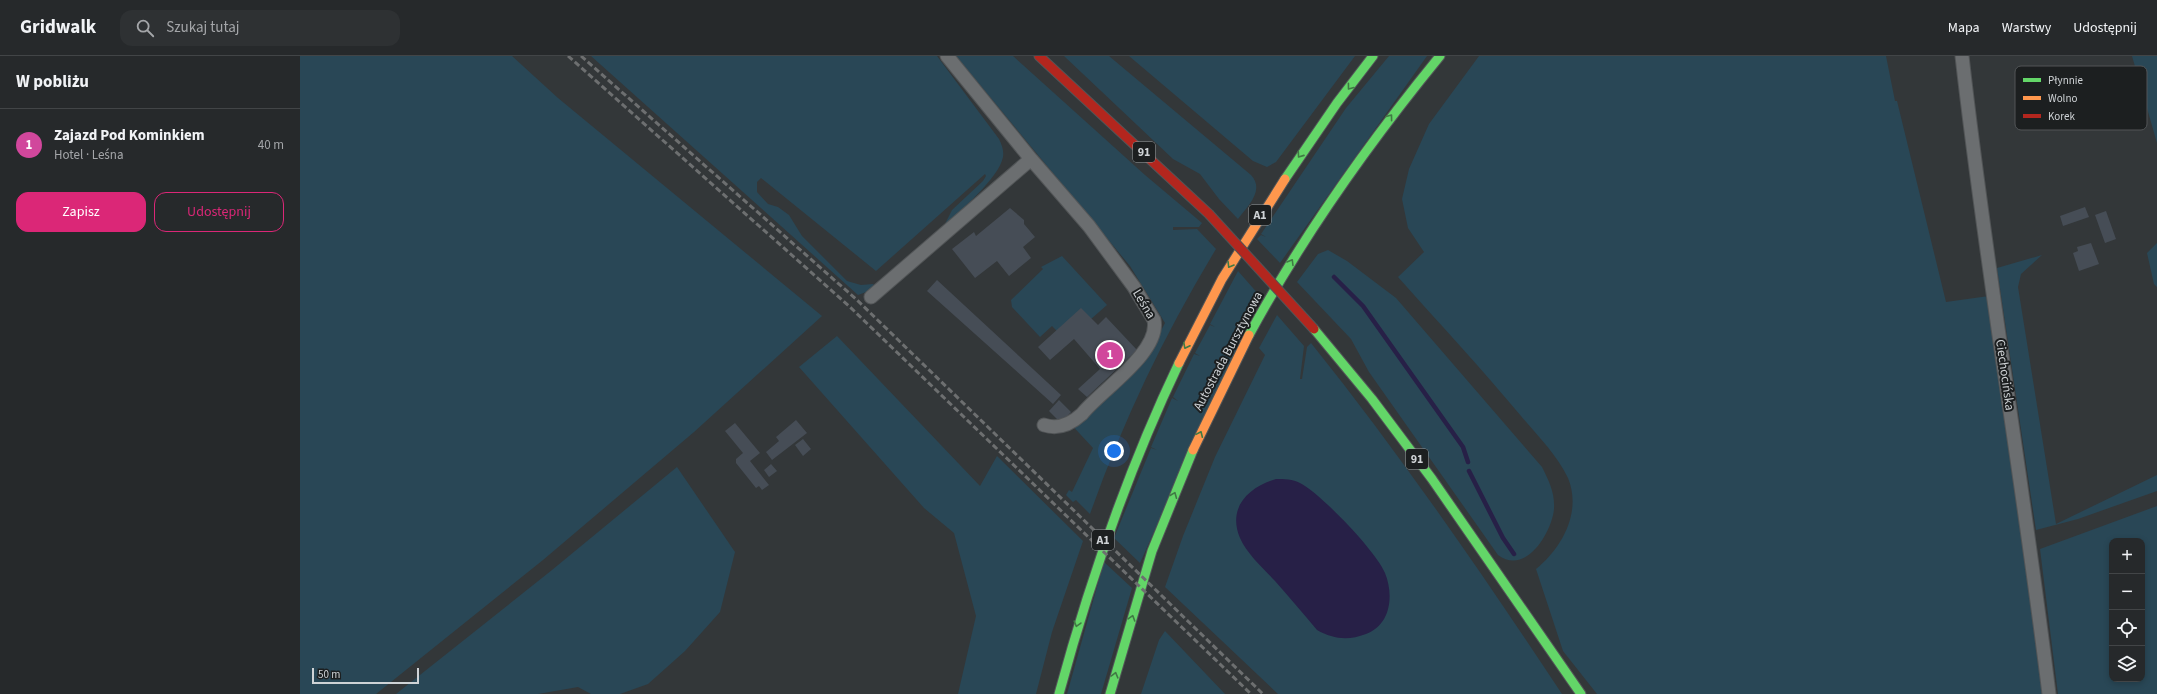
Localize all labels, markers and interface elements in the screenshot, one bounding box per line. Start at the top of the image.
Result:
search box [120,10,400,46]
text: Gridwalk [20,14,96,41]
icon: search [134,17,156,39]
text: Szukaj tutaj [166,17,239,38]
text: Mapa [1948,18,1980,38]
text: Warstwy [2002,18,2051,38]
text: Udostępnij [2073,18,2137,38]
legend [2015,66,2147,130]
text: W pobliżu [16,70,89,94]
text: Płynnie [2048,73,2083,88]
one-way arrow [1347,82,1354,89]
text: Wolno [2048,91,2077,106]
text: Korek [2048,109,2075,124]
one-way arrow [1385,114,1392,121]
text: Zajazd Pod Kominkiem [54,125,205,146]
text: 1 [26,136,32,154]
text: 40 m [258,136,284,154]
road number: 91 [1133,142,1155,162]
text: Hotel · Leśna [54,146,123,164]
one-way arrow [1298,151,1305,158]
button: Zapisz [16,192,146,232]
button: Udostępnij [154,192,284,232]
road number: A1 [1249,205,1271,225]
one-way arrow [1286,259,1294,266]
one-way arrow [1227,261,1235,268]
street label: Leśna [1128,286,1160,322]
street label: Autostrada Bursztynowa [1189,288,1267,414]
street label: Ciechocińska [1991,338,2019,412]
pin: 1 [1097,340,1123,370]
one-way arrow [1184,342,1191,349]
one-way arrow [1195,431,1203,438]
your location [1104,441,1124,461]
road number: 91 [1406,449,1428,469]
one-way arrow [1170,492,1178,499]
road number: A1 [1092,530,1114,550]
map controls [2109,538,2145,682]
button: + [2109,538,2145,574]
button: − [2109,574,2145,610]
button: locate [2109,610,2145,646]
one-way arrow [1127,615,1136,622]
one-way arrow [1073,620,1082,627]
button: layers [2109,646,2145,682]
scale bar [312,666,419,685]
text: 50 m [318,667,340,682]
one-way arrow [1110,671,1119,678]

